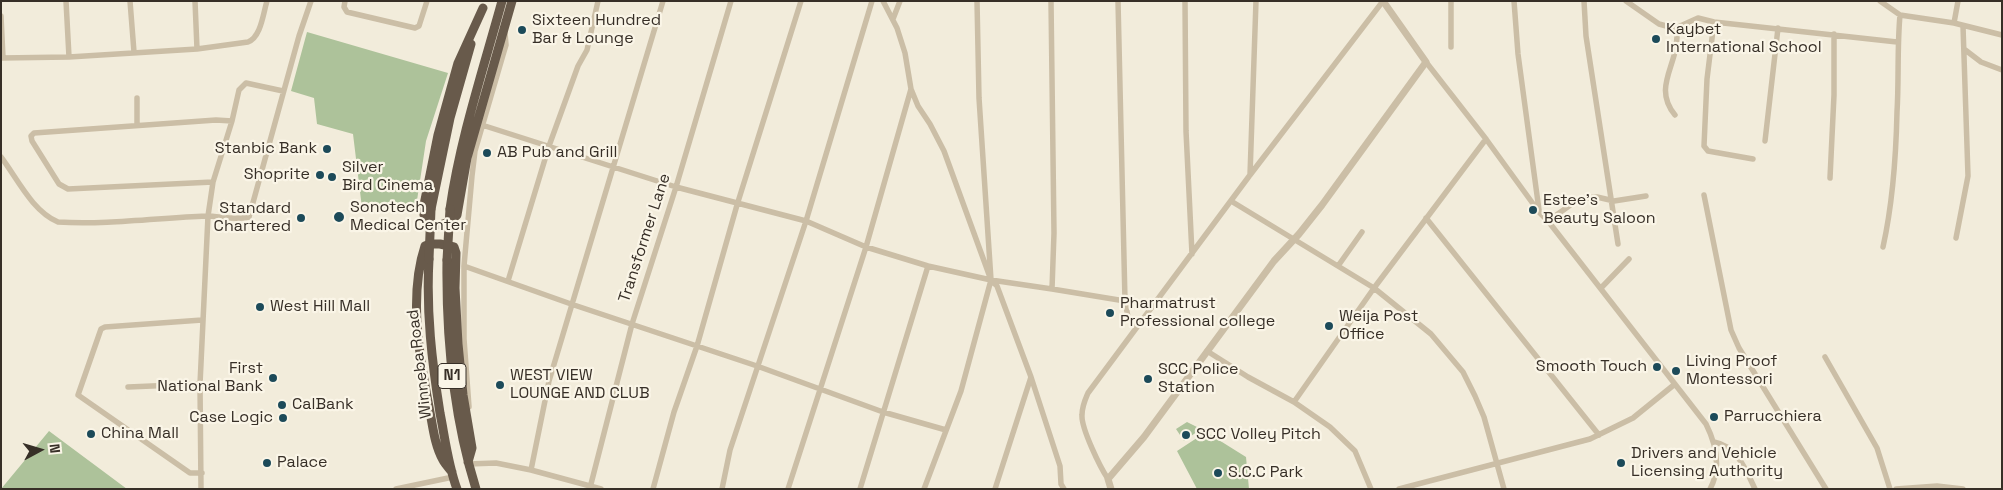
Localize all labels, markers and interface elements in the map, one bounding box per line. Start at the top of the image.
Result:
place label: Sixteen Hundred Bar & Lounge [532,11,661,49]
place label: Kaybet International School [1666,20,1822,58]
marker: Sixteen Hundred Bar & Lounge [516,24,528,36]
marker: Kaybet International School [1650,33,1662,45]
place label: Stanbic Bank [215,139,317,159]
marker: Stanbic Bank [321,143,333,155]
place label: AB Pub and Grill [497,143,617,163]
marker: AB Pub and Grill [481,147,493,159]
place label: Silver Bird Cinema [342,158,433,196]
place label: Shoprite [244,165,310,185]
marker: Shoprite [314,169,326,181]
marker: Silver Bird Cinema [326,171,338,183]
street label: Transformer Lane [615,171,675,305]
place label: Estee's Beauty Saloon [1543,191,1656,229]
place label: Sonotech Medical Center [350,198,466,236]
place label: Standard Chartered [214,199,291,237]
marker: Estee's Beauty Saloon [1527,204,1539,216]
marker: Sonotech Medical Center [332,210,346,224]
marker: Standard Chartered [295,212,307,224]
place label: Pharmatrust Professional college [1120,294,1275,332]
place label: West Hill Mall [270,297,370,317]
marker: West Hill Mall [254,301,266,313]
marker: Pharmatrust Professional college [1104,307,1116,319]
place label: Weija Post Office [1339,307,1418,345]
street label: Winneba Road [404,308,436,420]
marker: Weija Post Office [1323,320,1335,332]
place label: Living Proof Montessori [1686,352,1777,390]
place label: Smooth Touch [1536,357,1647,377]
place label: First National Bank [157,359,263,397]
place label: SCC Police Station [1158,360,1239,398]
marker: Smooth Touch [1651,361,1663,373]
road number: N1 [438,364,466,388]
marker: Living Proof Montessori [1670,365,1682,377]
place label: WEST VIEW LOUNGE AND CLUB [510,366,650,404]
marker: First National Bank [267,372,279,384]
marker: SCC Police Station [1142,373,1154,385]
marker: WEST VIEW LOUNGE AND CLUB [494,379,506,391]
place label: CalBank [292,395,354,415]
marker: CalBank [276,399,288,411]
place label: Parrucchiera [1724,407,1822,427]
place label: Case Logic [189,408,273,428]
marker: Parrucchiera [1708,411,1720,423]
marker: Case Logic [277,412,289,424]
place label: China Mall [101,424,179,444]
north arrow [15,425,65,475]
place label: SCC Volley Pitch [1196,425,1321,445]
marker: China Mall [85,428,97,440]
marker: SCC Volley Pitch [1180,429,1192,441]
text: N [45,443,64,454]
place label: Drivers and Vehicle Licensing Authority [1631,444,1783,482]
place label: Palace [277,453,328,473]
marker: Palace [261,457,273,469]
marker: Drivers and Vehicle Licensing Authority [1615,457,1627,469]
place label: S.C.C Park [1228,463,1303,483]
marker: S.C.C Park [1212,467,1224,479]

